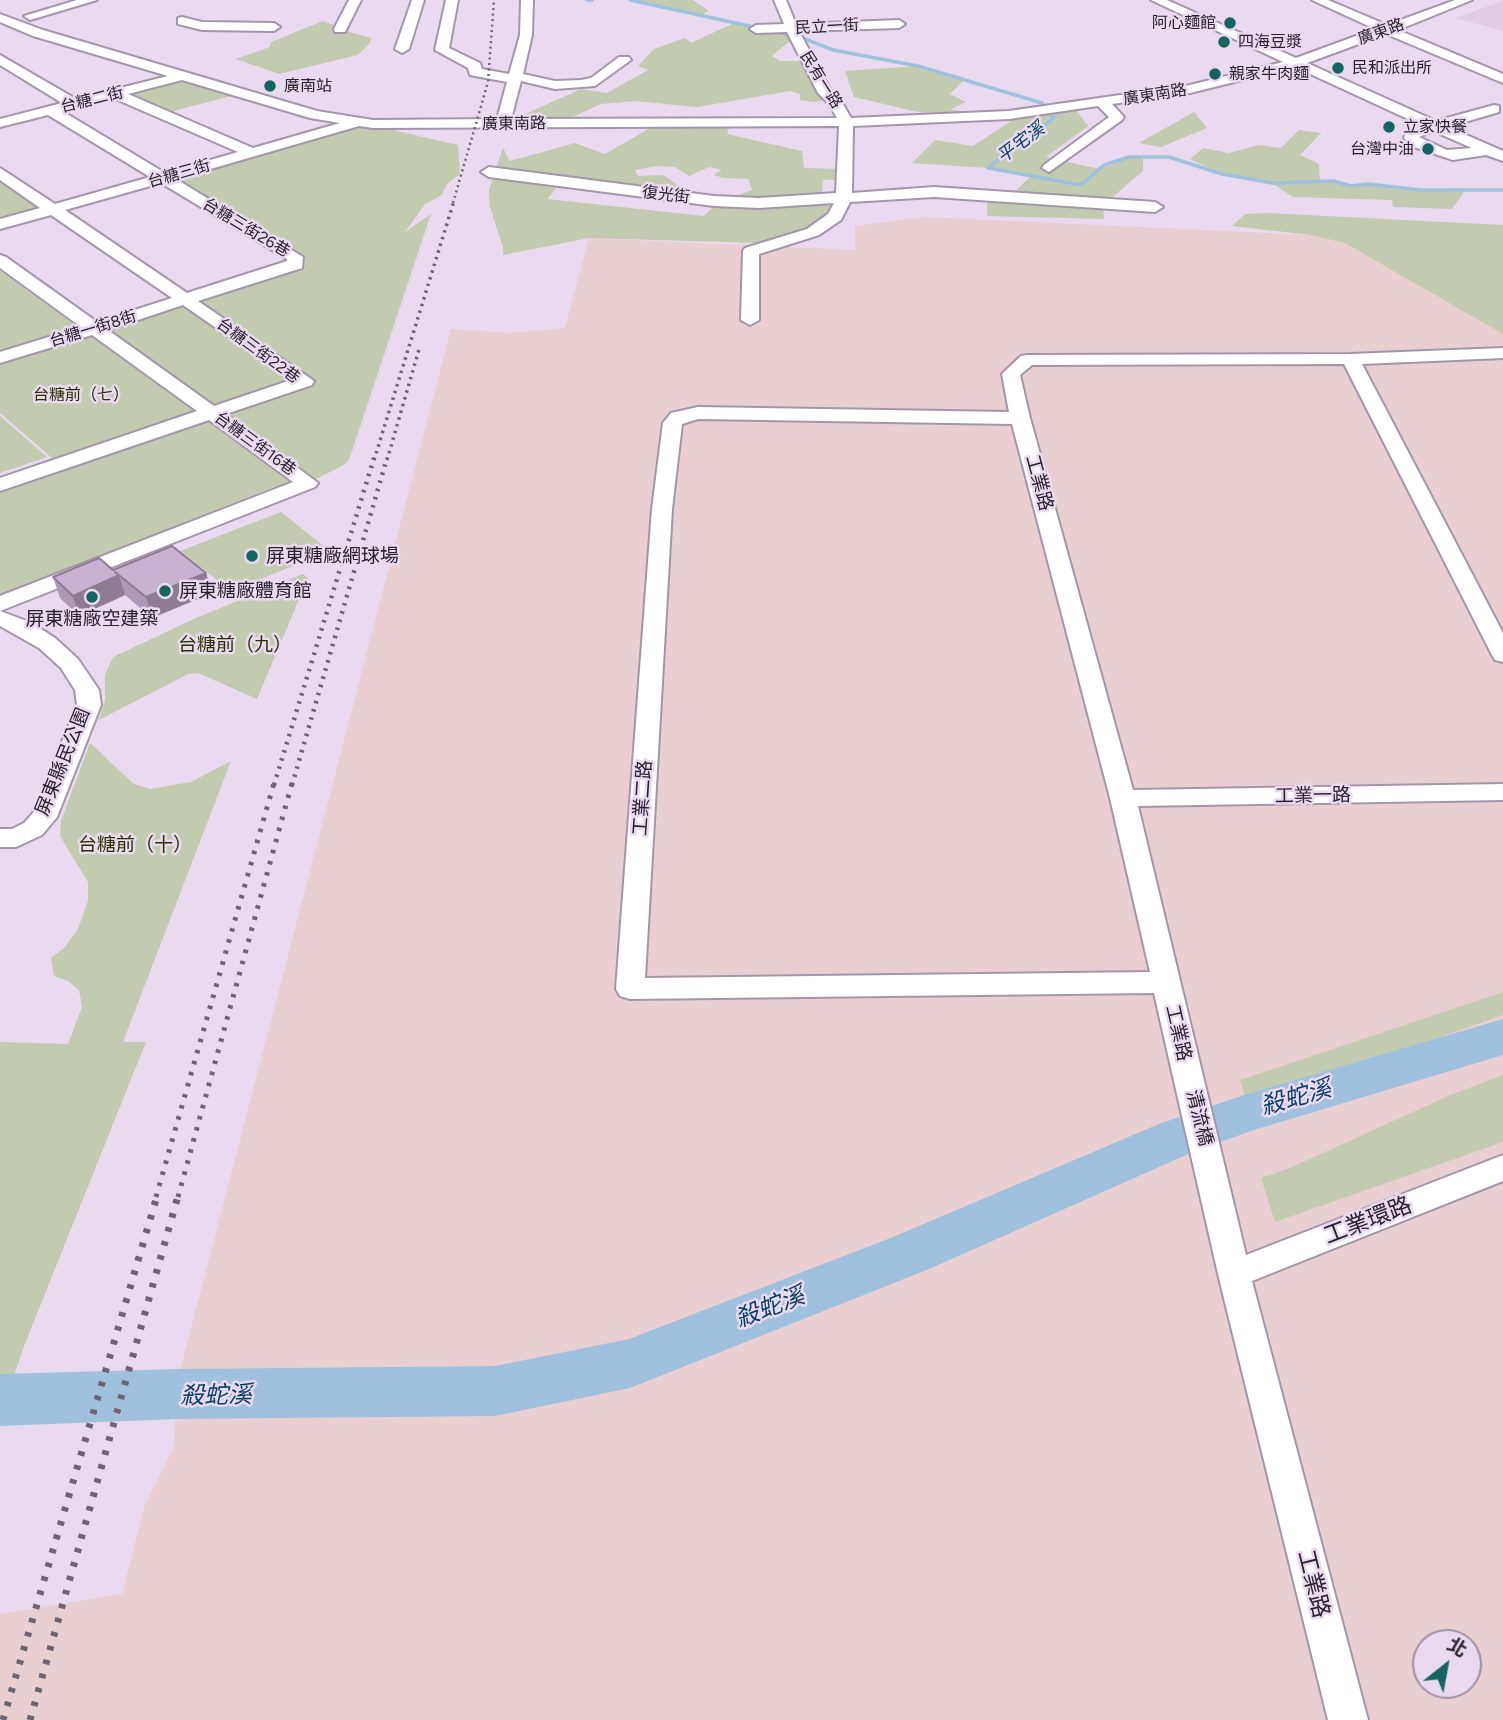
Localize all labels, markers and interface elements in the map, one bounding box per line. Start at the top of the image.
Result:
place label: 阿心麵館 [1152,13,1216,33]
marker: 阿心麵館 [1222,15,1238,31]
street label: 廣東路 [1355,15,1407,49]
street label: 民立一街 [795,16,859,38]
place label: 四海豆漿 [1238,32,1302,52]
marker: 四海豆漿 [1216,34,1232,50]
street label: 民有一路 [796,48,846,112]
place label: 民和派出所 [1352,58,1432,78]
marker: 民和派出所 [1330,60,1346,76]
place label: 親家牛肉麵 [1229,64,1309,84]
marker: 親家牛肉麵 [1207,66,1223,82]
place label: 廣南站 [284,76,332,96]
marker: 廣南站 [262,78,278,94]
street label: 廣東南路 [1122,81,1188,109]
street label: 台糖二街 [59,83,125,117]
street label: 廣東南路 [482,114,546,134]
place label: 立家快餐 [1403,117,1467,137]
water label: 平宅溪 [993,118,1049,168]
marker: 立家快餐 [1381,119,1397,135]
place label: 台灣中油 [1350,139,1414,159]
marker: 台灣中油 [1420,141,1436,157]
street label: 台糖三街 [146,156,212,192]
street label: 復光街 [641,183,691,207]
street label: 台糖三街26巷 [199,195,293,261]
street label: 台糖一街8街 [47,307,139,351]
street label: 台糖三街22巷 [213,314,303,388]
park label: 台糖前（七） [33,385,129,405]
street label: 台糖三街16巷 [211,408,299,480]
street label: 工業路 [1021,453,1057,513]
place label: 屏東糖廠網球場 [266,545,399,567]
marker: 屏東糖廠網球場 [244,548,260,564]
place label: 屏東糖廠體育館 [179,580,312,602]
marker: 屏東糖廠體育館 [157,583,173,599]
marker: 屏東糖廠空建築 [84,589,100,605]
place label: 屏東糖廠空建築 [26,608,158,630]
park label: 台糖前（九） [178,634,292,656]
street label: 屏東縣民公園 [31,705,95,819]
street label: 工業二路 [629,759,657,837]
street label: 工業一路 [1275,784,1351,808]
park label: 台糖前（十） [78,834,192,856]
street label: 工業路 [1160,1003,1196,1063]
water label: 殺蛇溪 [1257,1074,1335,1122]
street label: 清流橋 [1181,1088,1217,1148]
street label: 工業環路 [1320,1192,1416,1250]
water label: 殺蛇溪 [731,1282,809,1334]
water label: 殺蛇溪 [180,1381,252,1411]
street label: 工業路 [1291,1547,1335,1621]
north arrow [1412,1629,1482,1699]
text: 北 [1443,1633,1471,1662]

